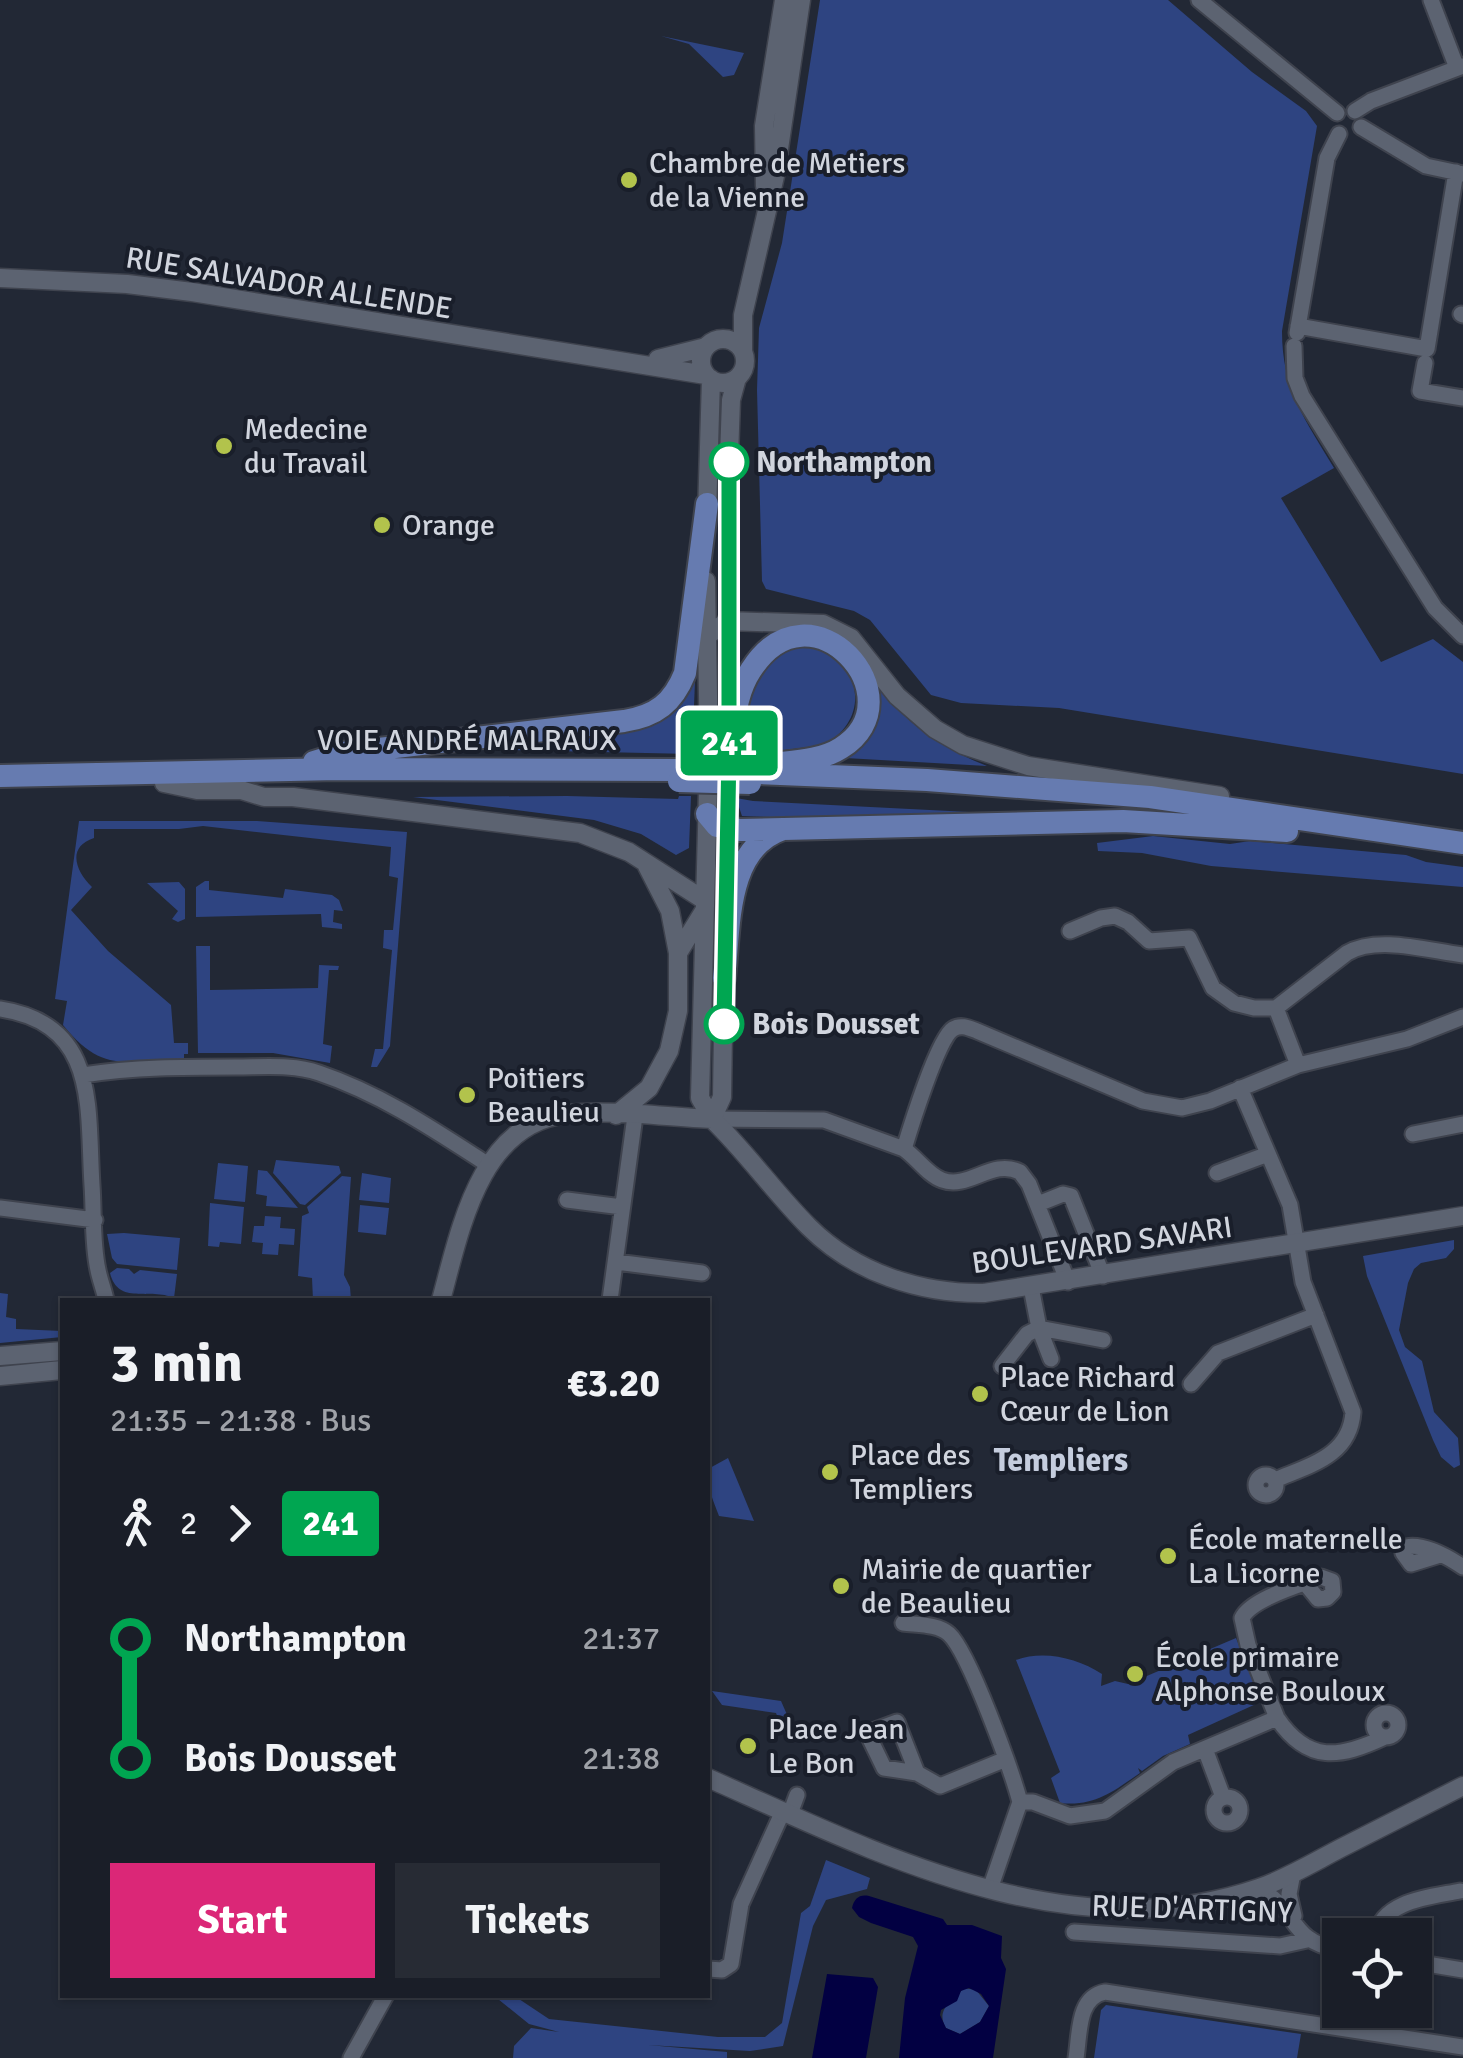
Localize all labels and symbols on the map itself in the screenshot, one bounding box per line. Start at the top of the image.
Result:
place label: Chambre de Metiers de la Vienne [649,145,905,216]
marker: Chambre de Metiers de la Vienne [618,169,640,191]
street label: RUE SALVADOR ALLENDE [123,239,455,328]
place label: Medecine du Travail [244,411,368,482]
marker: Medecine du Travail [213,435,235,457]
marker: Northampton [710,443,748,481]
place label: Northampton [756,444,932,481]
place label: Orange [402,507,495,544]
marker: Orange [371,514,393,536]
line badge: 241 [672,710,786,776]
street label: VOIE ANDRÉ MALRAUX [317,722,617,759]
marker: Bois Dousset [705,1005,743,1043]
place label: Bois Dousset [752,1006,920,1043]
place label: Poitiers Beaulieu [487,1060,600,1131]
marker: Poitiers Beaulieu [456,1084,478,1106]
street label: BOULEVARD SAVARI [969,1209,1235,1282]
place label: Place Richard Cœur de Lion [1000,1359,1175,1430]
marker: Place Richard Cœur de Lion [969,1383,991,1405]
place label: Place des Templiers [850,1437,973,1508]
district label: Templiers [994,1441,1128,1480]
marker: Place des Templiers [819,1461,841,1483]
place label: École maternelle La Licorne [1188,1521,1403,1592]
marker: École maternelle La Licorne [1157,1545,1179,1567]
place label: Mairie de quartier de Beaulieu [861,1551,1092,1622]
marker: Mairie de quartier de Beaulieu [830,1575,852,1597]
place label: École primaire Alphonse Bouloux [1155,1639,1385,1710]
marker: École primaire Alphonse Bouloux [1124,1663,1146,1685]
place label: Place Jean Le Bon [768,1711,905,1782]
marker: Place Jean Le Bon [737,1735,759,1757]
street label: RUE D'ARTIGNY [1091,1888,1293,1931]

